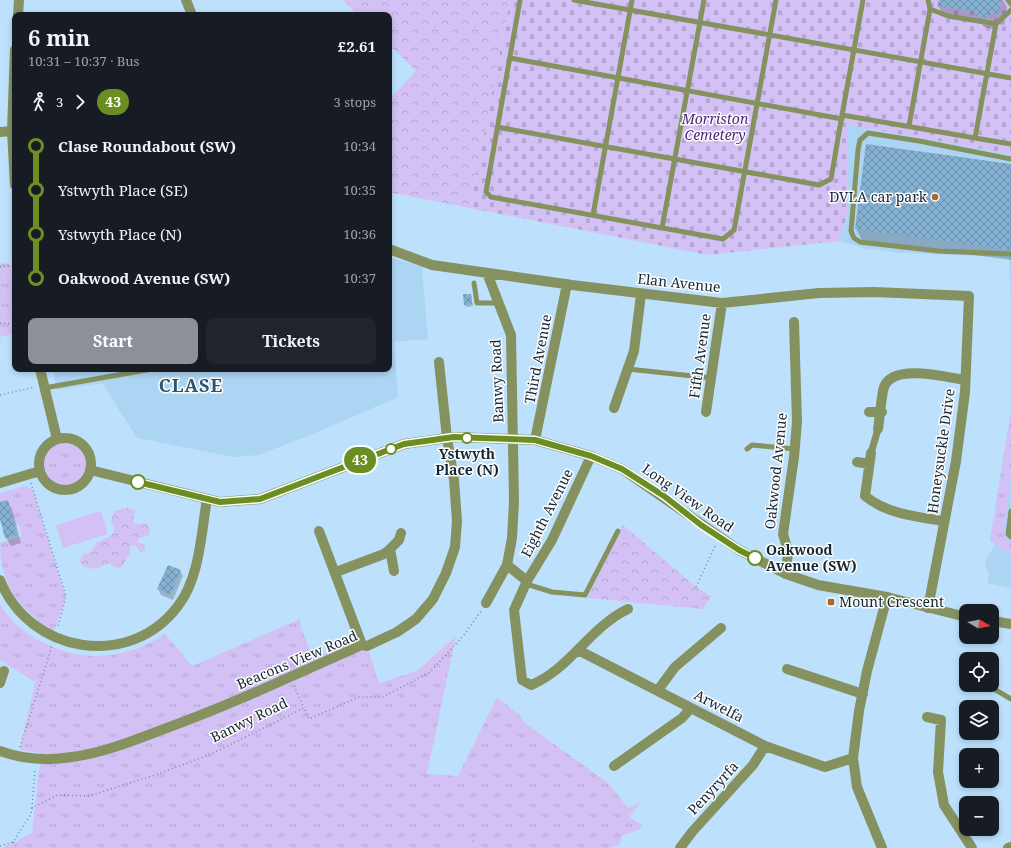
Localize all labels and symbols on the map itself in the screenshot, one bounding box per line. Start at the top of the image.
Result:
park label: Morriston Cemetery [681,109,749,144]
place label: DVLA car park [829,187,928,206]
marker: DVLA car park [930,192,940,202]
street label: Elan Avenue [636,269,722,296]
street label: Fifth Avenue [684,312,715,400]
street label: Third Avenue [520,313,556,405]
street label: Banwy Road [486,339,507,423]
district label: CLASE [159,373,223,397]
street label: Honeysuckle Drive [922,387,959,515]
street label: Oakwood Avenue [760,412,791,530]
marker: Ystwyth Place (N) [461,432,473,444]
unlabelled marker [385,443,397,455]
place label: Ystwyth Place (N) [435,444,499,479]
line badge: 43 [342,447,378,473]
street label: Long View Road [639,459,738,537]
street label: Eighth Avenue [516,465,577,560]
unlabelled marker [130,474,146,490]
place label: Oakwood Avenue (SW) [766,540,857,575]
marker: Oakwood Avenue (SW) [747,550,763,566]
place label: Mount Crescent [839,592,944,611]
marker: Mount Crescent [826,597,836,607]
north arrow [959,604,999,644]
street label: Beacons View Road [234,625,360,694]
street label: Arwelfa [691,685,747,726]
street label: Banwy Road [207,693,291,746]
street label: Penyryrfa [683,757,742,819]

